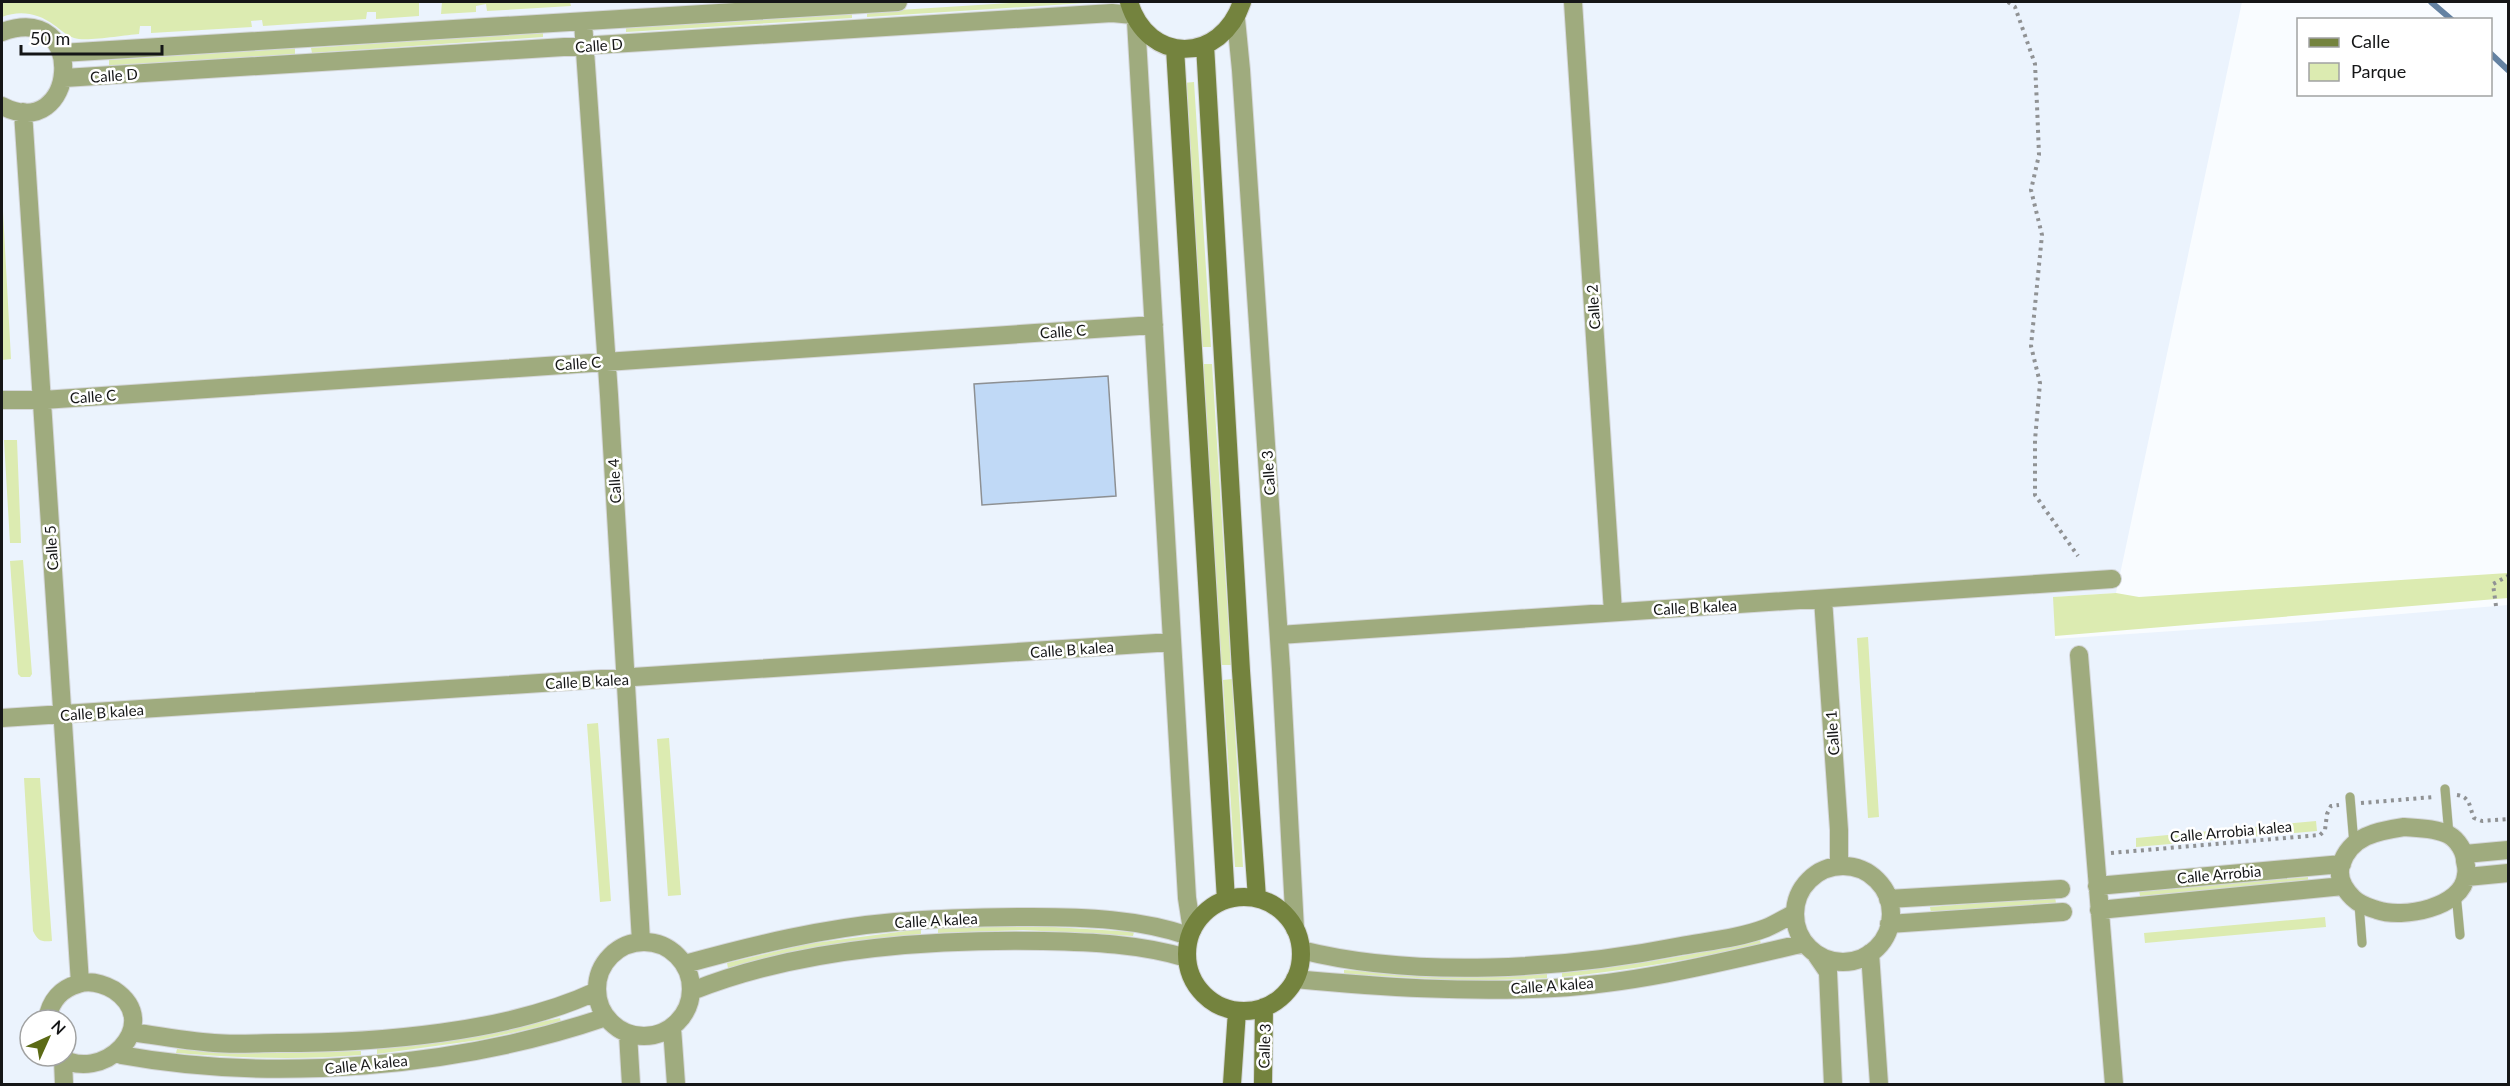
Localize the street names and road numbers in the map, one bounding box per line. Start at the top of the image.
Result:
street label: Calle D [575,34,623,56]
street label: Calle D [90,64,138,86]
street label: Calle 2 [1582,284,1604,330]
street label: Calle C [1039,320,1087,342]
street label: Calle C [554,352,602,374]
street label: Calle C [69,385,117,407]
street label: Calle 3 [1257,450,1279,496]
street label: Calle 4 [604,458,624,504]
street label: Calle 5 [40,525,62,571]
street label: Calle B kalea [1653,596,1737,618]
street label: Calle B kalea [1030,637,1114,661]
street label: Calle B kalea [545,670,629,692]
street label: Calle B kalea [60,700,144,724]
street label: Calle 1 [1821,710,1843,756]
street label: Calle Arrobia kalea [2169,817,2293,845]
street label: Calle Arrobia [2176,861,2262,887]
street label: Calle A kalea [894,909,978,931]
street label: Calle A kalea [1510,973,1594,997]
street label: Calle 3 [1254,1023,1274,1069]
street label: Calle A kalea [324,1051,408,1077]

